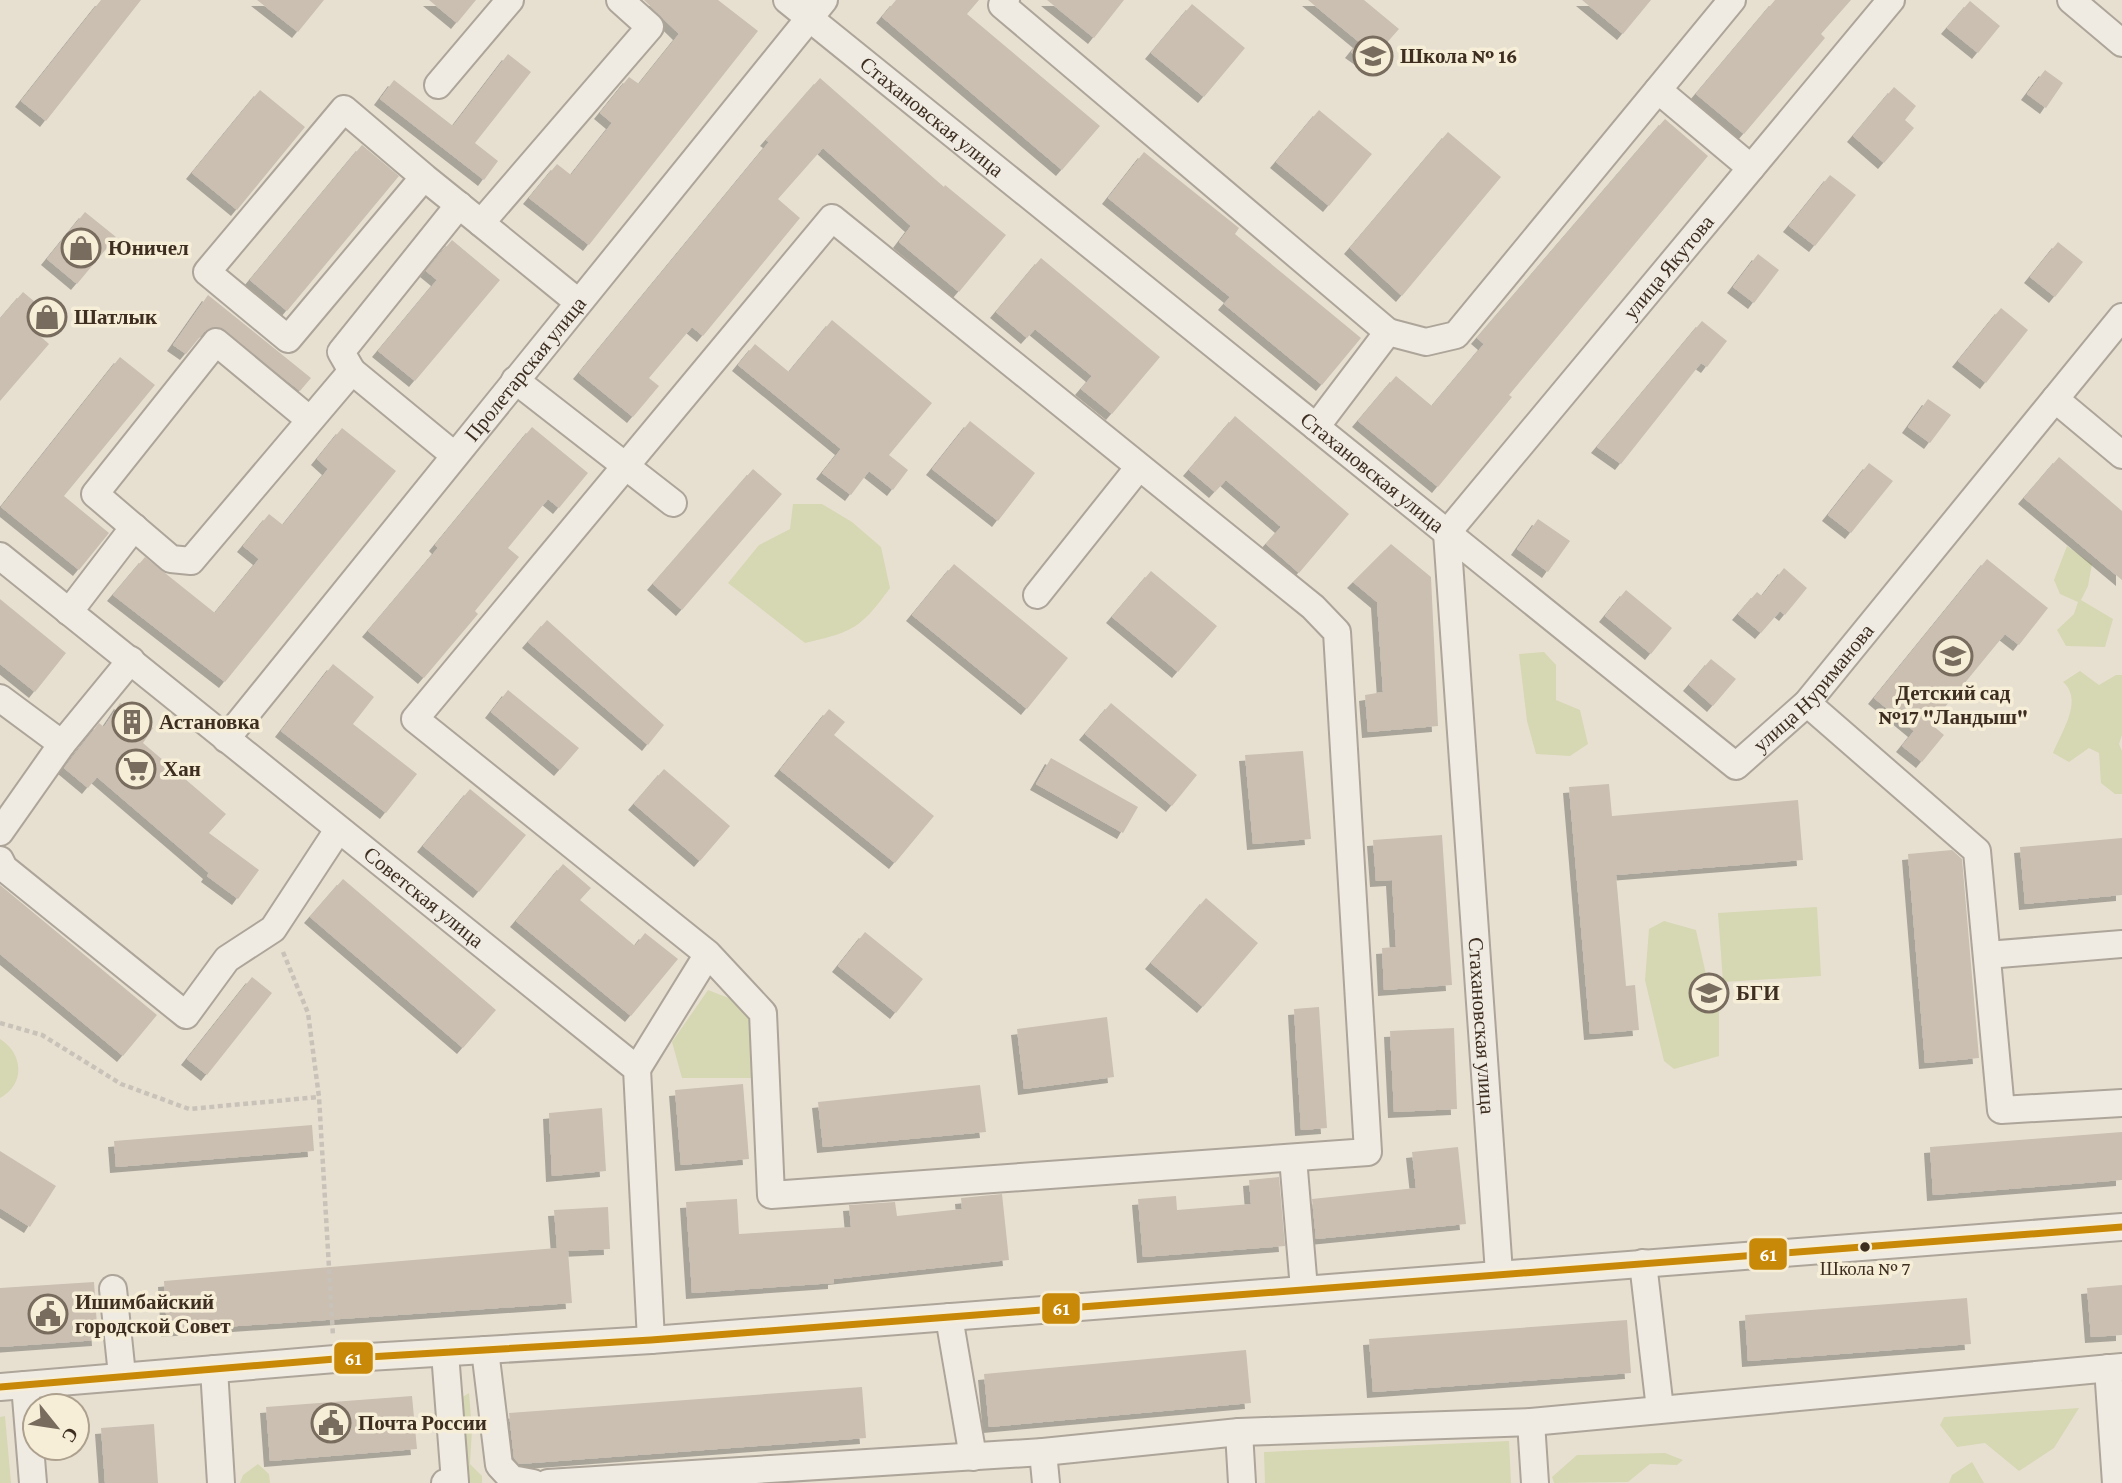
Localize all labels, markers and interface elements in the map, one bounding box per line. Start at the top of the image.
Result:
school or university icon: Школа № 16 [1352,35,1394,77]
place label: Школа № 16 [1400,44,1518,68]
street label: Стахановская улица [855,52,1009,182]
street label: улица Якутова [1618,210,1719,324]
shop icon: Юничел [60,227,102,269]
place label: Юничел [108,236,189,260]
street label: Пролетарская улица [460,291,591,446]
shop icon: Шатлык [26,296,68,338]
place label: Шатлык [74,305,158,329]
street label: Стахановская улица [1296,407,1449,538]
street label: улица Нуриманова [1748,618,1879,757]
school or university icon: Детский сад №17 "Ландыш" [1932,635,1974,677]
place label: Детский сад №17 "Ландыш" [1878,681,2028,729]
building icon: Астановка [111,701,153,743]
place label: Астановка [159,710,260,734]
supermarket icon: Хан [115,748,157,790]
place label: Хан [163,757,201,781]
street label: Советская улица [359,842,489,953]
street label: Стахановская улица [1463,936,1500,1116]
school or university icon: БГИ [1688,972,1730,1014]
place label: БГИ [1736,981,1780,1005]
line badge: 61 [1748,1237,1788,1271]
marker: Школа № 7 [1858,1240,1872,1254]
text: 61 [1759,1244,1777,1265]
place label: Школа № 7 [1820,1258,1910,1279]
place label: Ишимбайский городской Совет [75,1290,231,1338]
line badge: 61 [1041,1292,1081,1325]
public building icon: Ишимбайский городской Совет [27,1293,69,1335]
text: 61 [1052,1298,1070,1319]
line badge: 61 [333,1341,374,1375]
text: 61 [344,1348,362,1369]
north arrow [21,1392,91,1462]
public building icon: Почта России [310,1402,352,1444]
place label: Почта России [358,1411,487,1435]
text: С [58,1424,83,1446]

